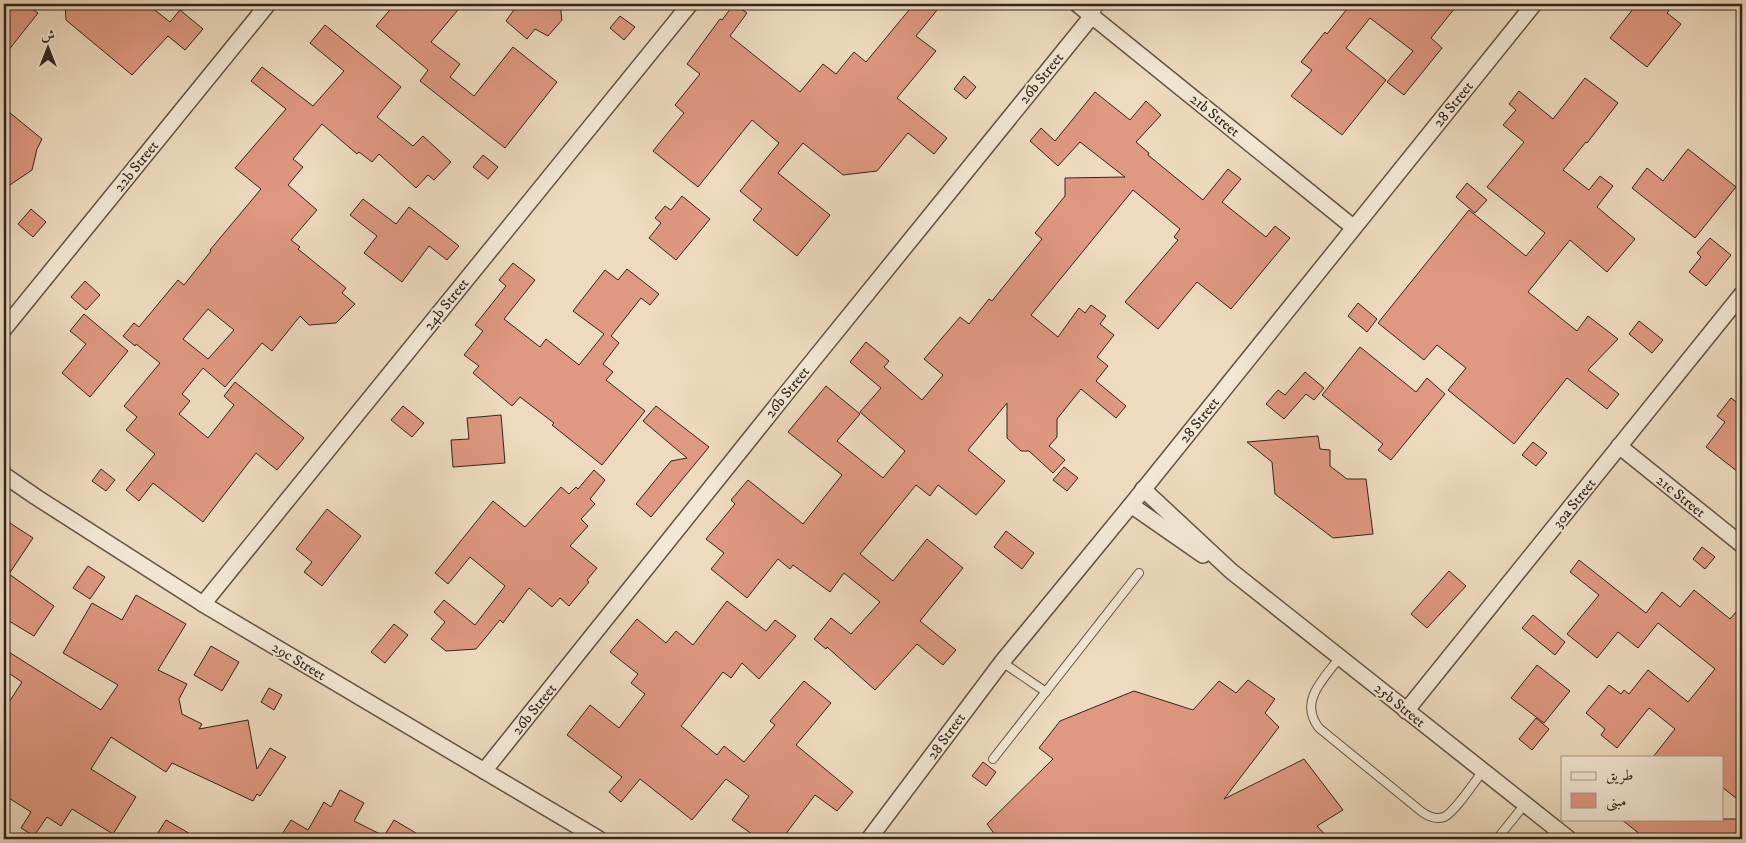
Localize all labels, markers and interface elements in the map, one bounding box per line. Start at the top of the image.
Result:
north arrow [22,22,72,72]
text: ش [41,27,55,45]
street label: 26b Street [1015,49,1068,108]
street label: 28 Street [1429,77,1478,131]
street label: 21b Street [1186,90,1244,141]
street label: 22b Street [110,137,163,196]
street label: 24b Street [420,274,473,334]
street label: 26b Street [761,363,814,422]
street label: 28 Street [1175,393,1224,447]
street label: 21c Street [1652,471,1709,522]
street label: 30a Street [1549,474,1600,532]
street label: 29c Street [268,638,330,685]
street label: 25b Street [1370,679,1429,732]
street label: 26b Street [508,680,561,739]
street label: 28 Street [923,709,970,764]
legend [1561,756,1724,820]
text: طريق [1606,766,1633,785]
text: مبنى [1606,792,1626,812]

